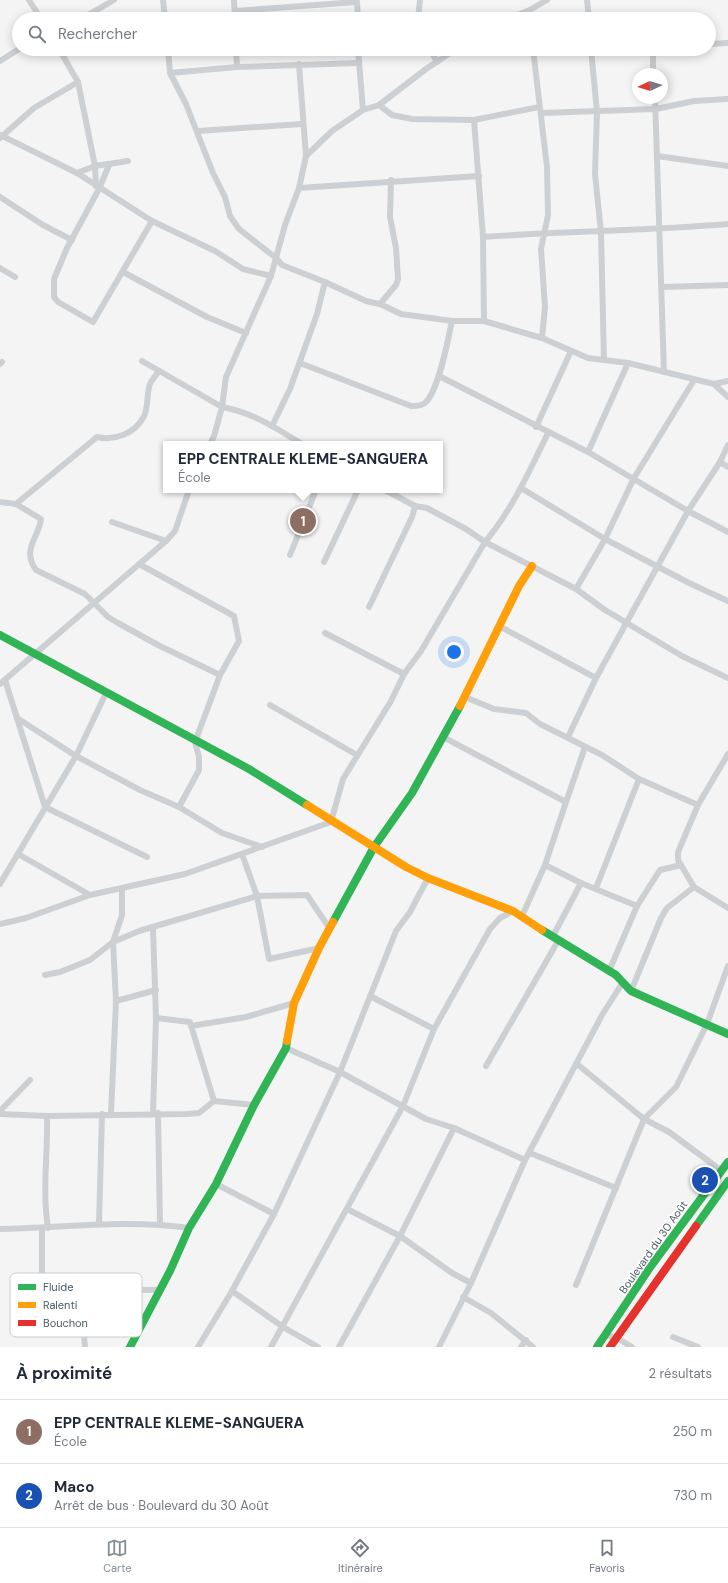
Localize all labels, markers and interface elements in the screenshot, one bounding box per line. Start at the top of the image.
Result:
search box [12,12,716,56]
icon: search [26,23,48,45]
text: Rechercher [58,24,137,44]
north arrow [632,68,668,104]
popup [163,441,443,493]
text: EPP CENTRALE KLEME-SANGUERA [178,449,428,469]
text: École [178,469,211,486]
pin: 1 [290,506,316,536]
your location [444,642,464,662]
pin: 2 [692,1165,718,1195]
street label: Boulevard du 30 Août [616,1198,690,1296]
legend [10,1273,142,1337]
text: Fluide [43,1280,73,1294]
text: Ralenti [43,1298,77,1312]
text: Bouchon [43,1316,88,1330]
text: À proximité [16,1362,112,1384]
text: 2 résultats [649,1365,712,1382]
text: EPP CENTRALE KLEME-SANGUERA [54,1413,304,1433]
text: 1 [27,1423,31,1440]
text: 250 m [673,1423,712,1440]
text: École [54,1433,87,1450]
text: Maco [54,1477,94,1497]
text: 2 [25,1487,33,1504]
text: 730 m [674,1487,712,1504]
text: Arrêt de bus · Boulevard du 30 Août [54,1497,269,1514]
tab: Carte [103,1537,132,1575]
tab: Itinéraire [338,1537,383,1575]
tab: Favoris [589,1537,625,1575]

